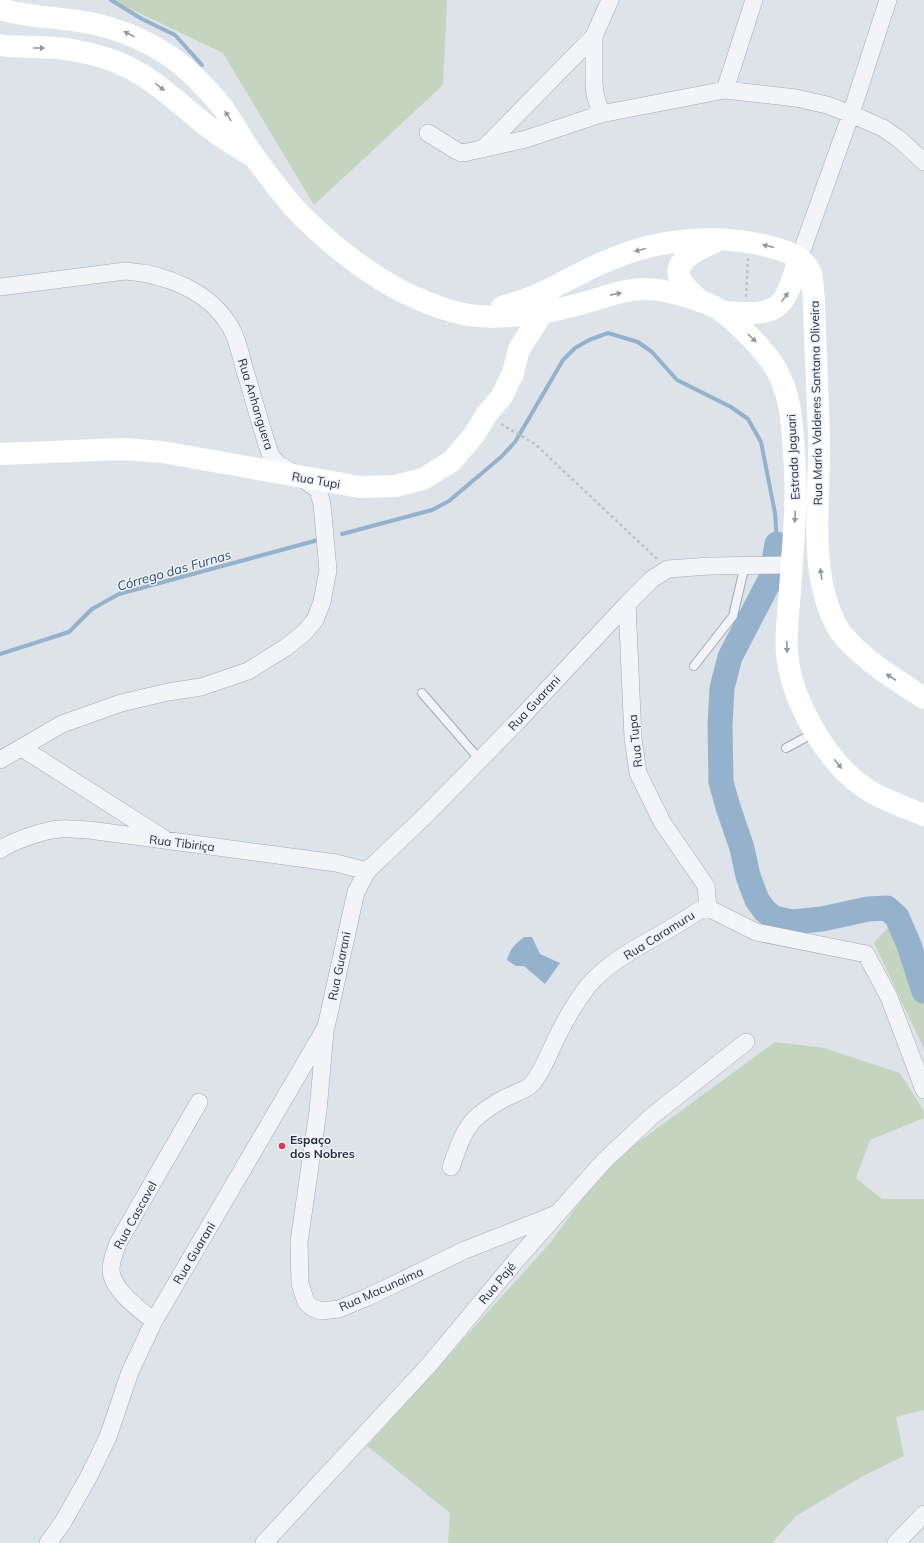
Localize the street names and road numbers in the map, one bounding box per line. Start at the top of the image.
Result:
street label: Rua Maria Valderes Santana Oliveira [807,301,825,505]
street label: Rua Anhanguera [235,356,277,452]
street label: Estrada Jaguari [783,414,803,500]
street label: Rua Tupi [291,468,342,492]
street label: Rua Guarani [505,672,563,734]
street label: Rua Tupa [625,714,645,768]
street label: Rua Tibiriça [148,832,216,854]
street label: Rua Caramuru [621,907,697,963]
street label: Rua Guarani [324,930,354,1002]
street label: Rua Cascavel [110,1178,160,1252]
street label: Rua Guarani [170,1219,218,1287]
street label: Rua Pajé [475,1259,519,1307]
street label: Rua Macunaima [336,1264,426,1314]

